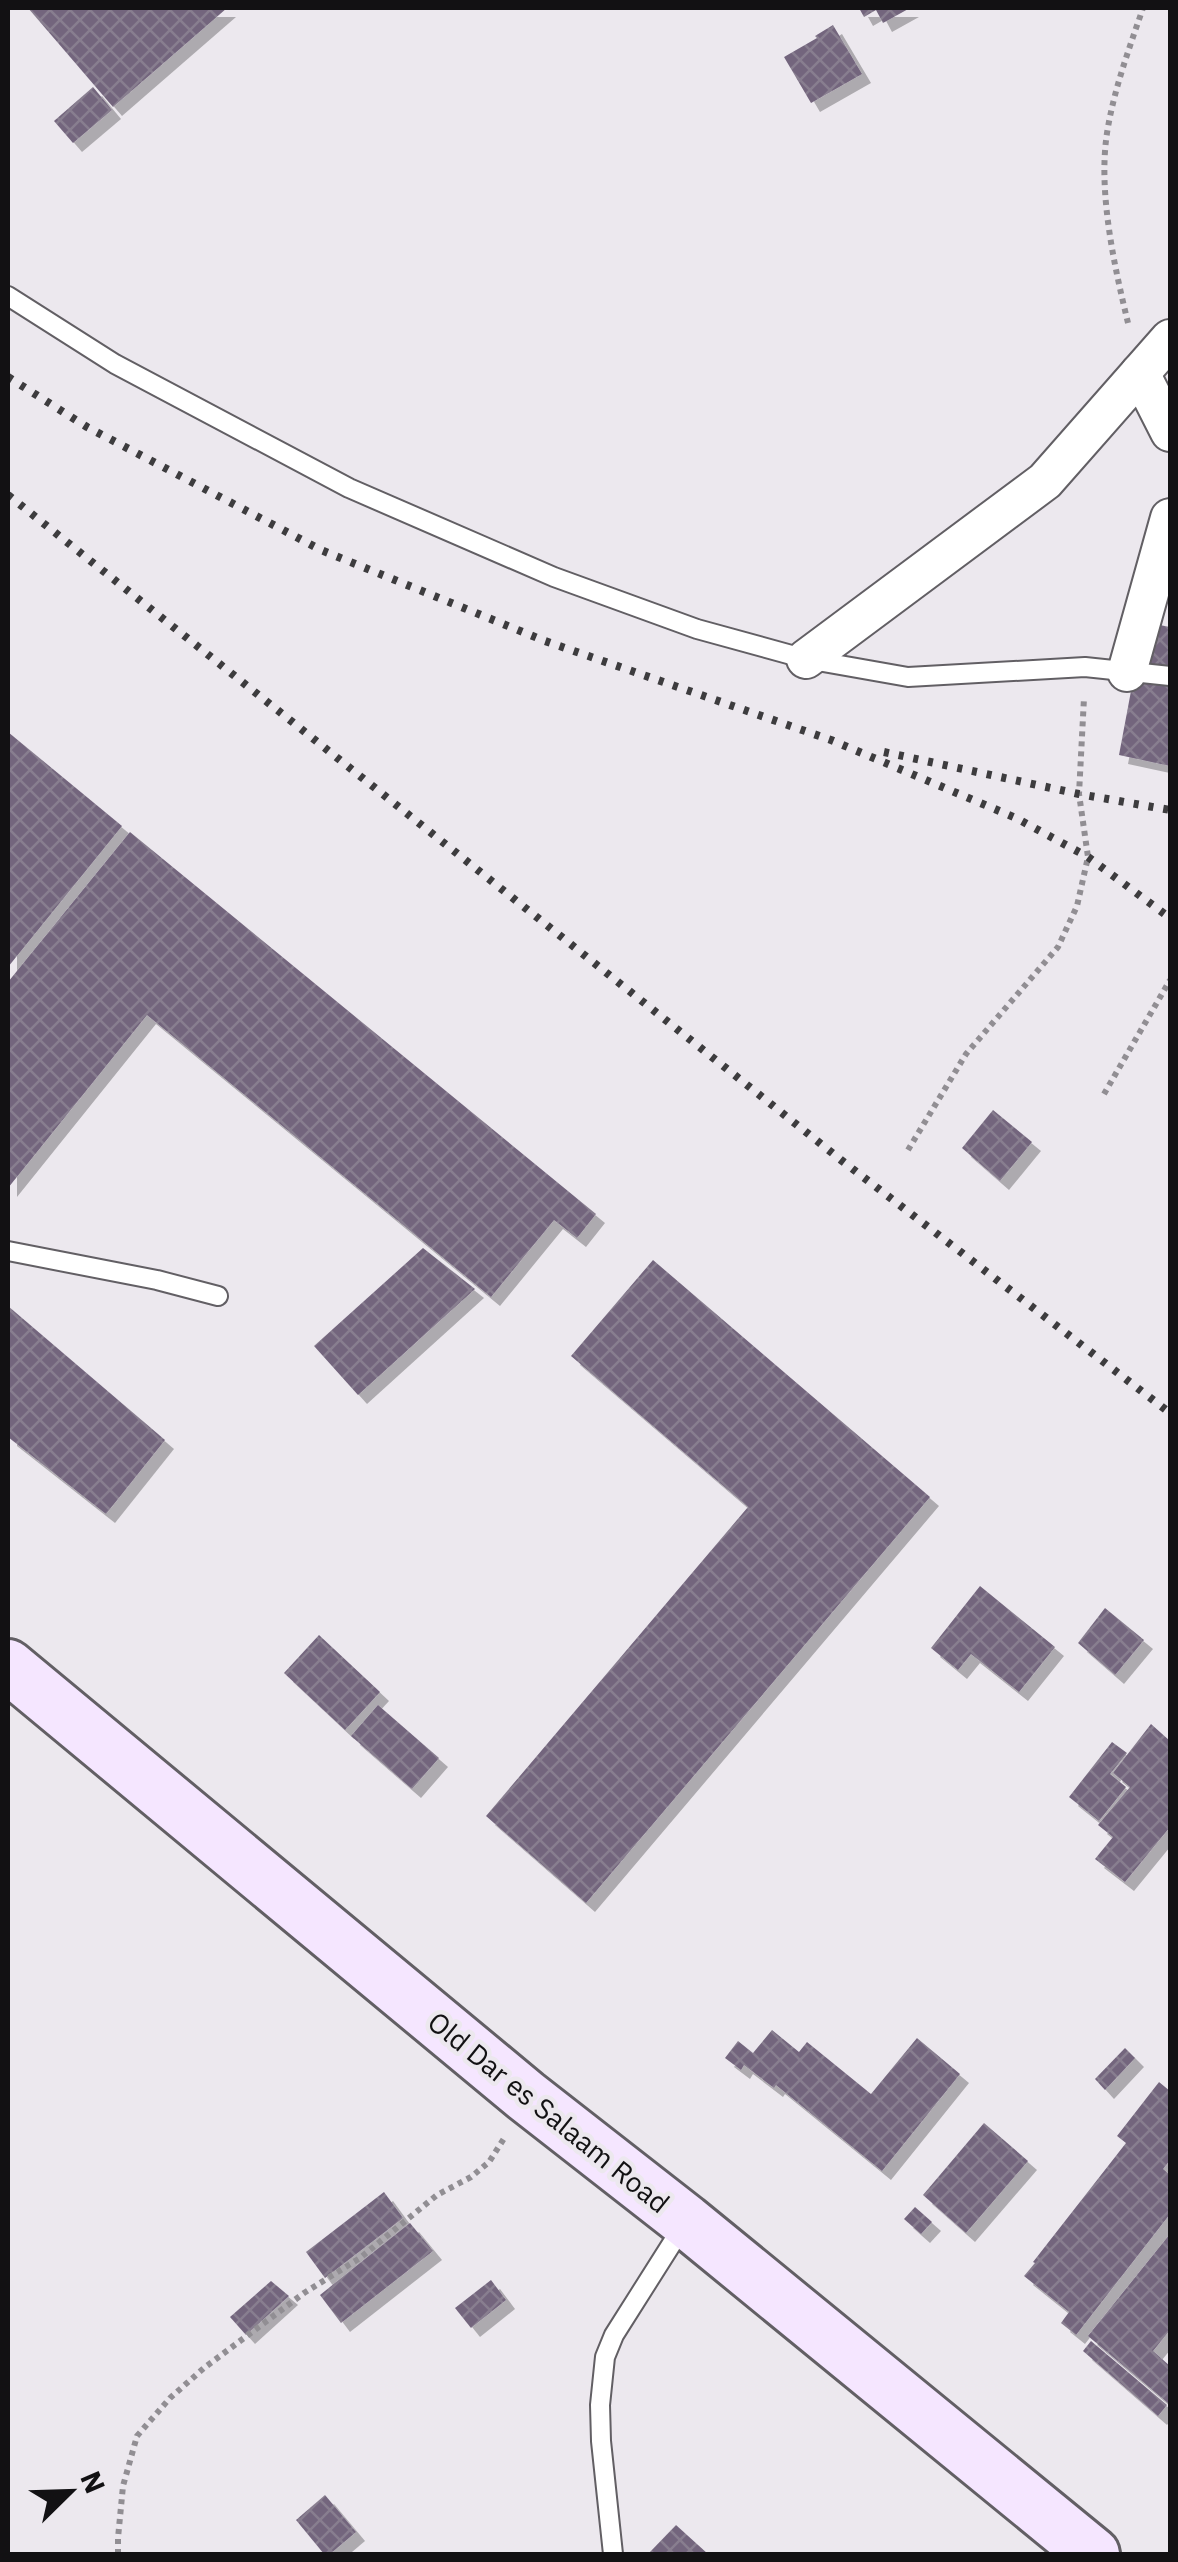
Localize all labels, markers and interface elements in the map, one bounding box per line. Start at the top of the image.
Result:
street label: Old Dar es Salaam Road [421,2003,677,2221]
north arrow [20,2442,120,2542]
text: N [72,2465,114,2499]

